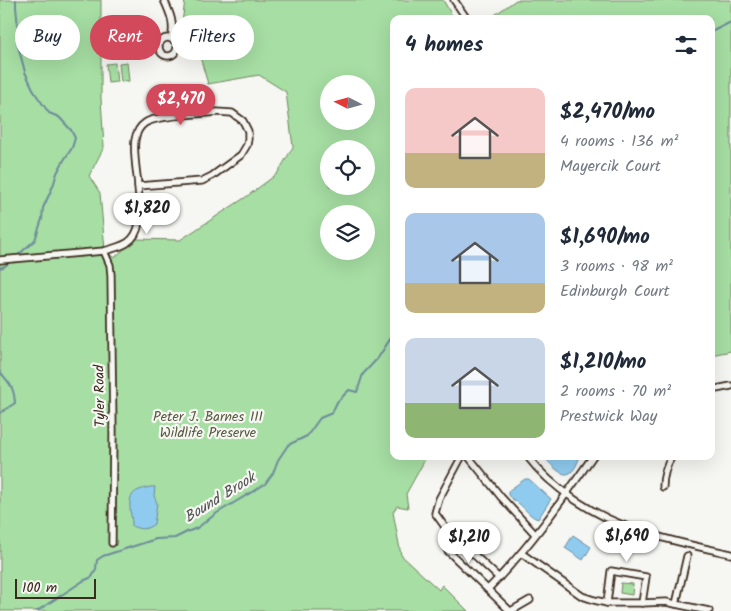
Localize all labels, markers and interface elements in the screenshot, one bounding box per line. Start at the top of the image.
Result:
chip: Buy [15,15,80,60]
chip: Rent [90,15,161,60]
chip: Filters [171,15,254,60]
text: 4 homes [405,29,483,62]
icon: filters [672,31,700,59]
north arrow [320,75,375,130]
map controls [320,75,375,260]
pin: $2,470 [140,84,222,126]
text: $2,470 [157,87,205,112]
text: $2,470/mo [560,96,655,129]
icon: home [445,108,505,168]
text: 4 rooms · 136 m² [560,129,678,154]
button: locate [320,140,375,195]
text: Mayercik Court [560,154,661,179]
pin: $1,820 [106,192,188,235]
text: $1,820 [124,196,170,221]
button: layers [320,205,375,260]
text: $1,690/mo [560,221,650,254]
icon: home [445,233,505,293]
text: 3 rooms · 98 m² [560,254,673,279]
text: Edinburgh Court [560,279,670,304]
text: $1,210/mo [560,346,646,379]
icon: home [445,358,505,418]
street label: Tyler Road [88,364,112,427]
text: 2 rooms · 70 m² [560,379,671,404]
text: Prestwick Way [560,404,657,429]
park label: Peter J. Barnes III Wildlife Preserve [153,406,263,444]
water label: Bound Brook [180,466,262,529]
pin: $1,690 [586,520,668,563]
pin: $1,210 [428,522,510,564]
text: $1,690 [605,524,649,549]
text: $1,210 [449,525,489,550]
scale bar [15,576,96,599]
text: 100 m [22,577,57,599]

